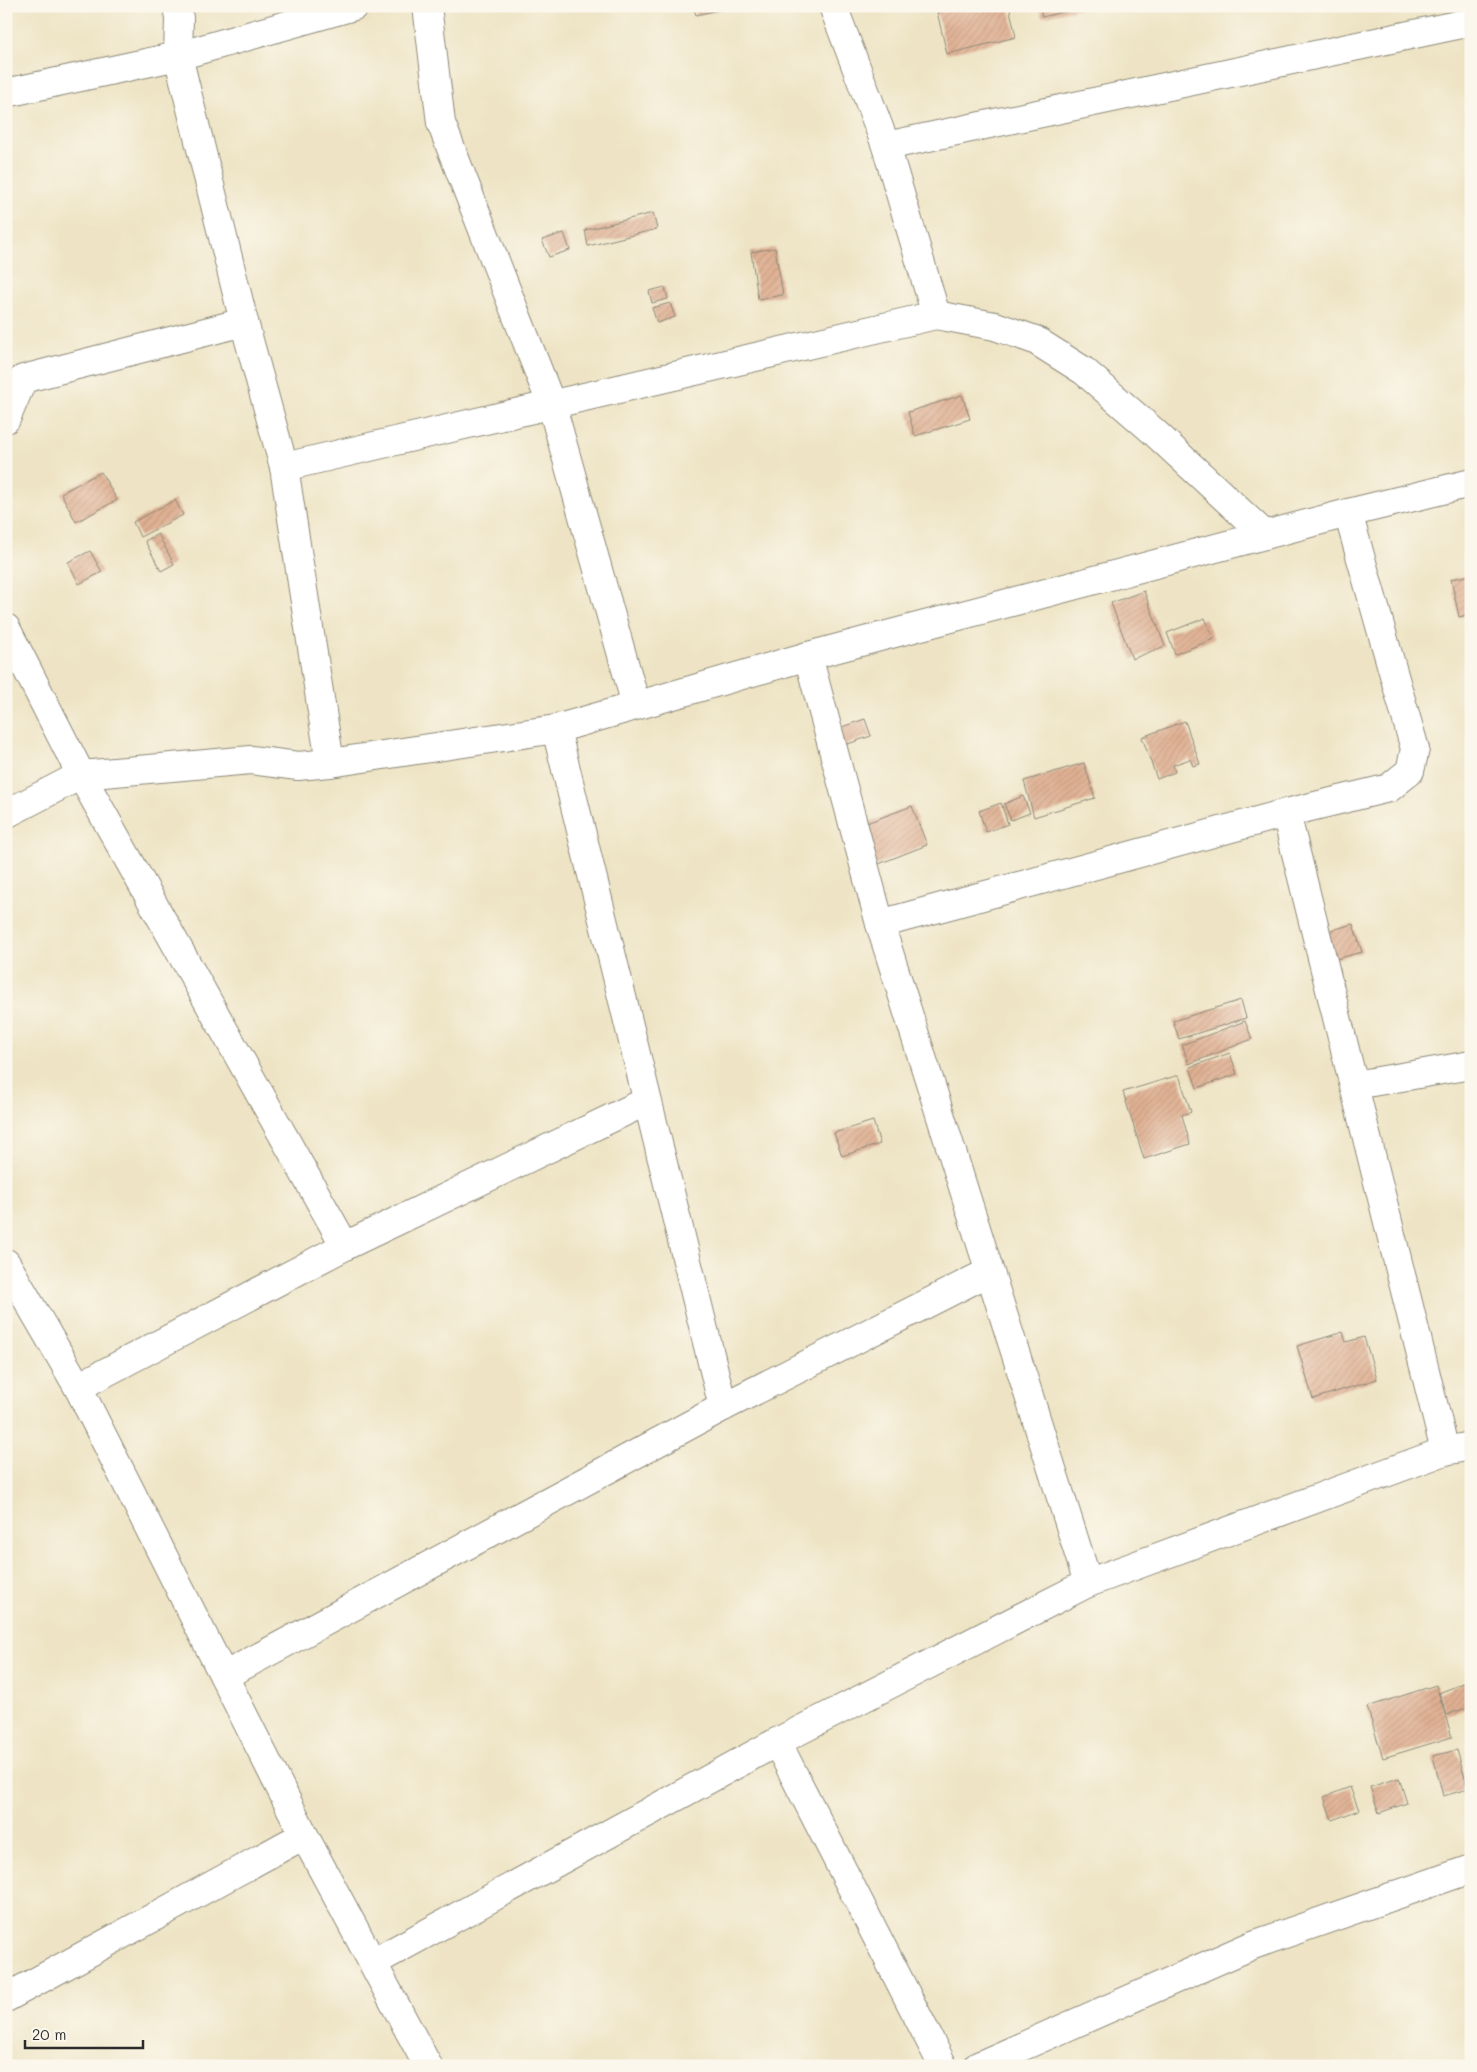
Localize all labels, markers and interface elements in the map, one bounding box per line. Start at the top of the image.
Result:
scale bar [25,2017,142,2049]
text: 20 m [32,2024,66,2044]

